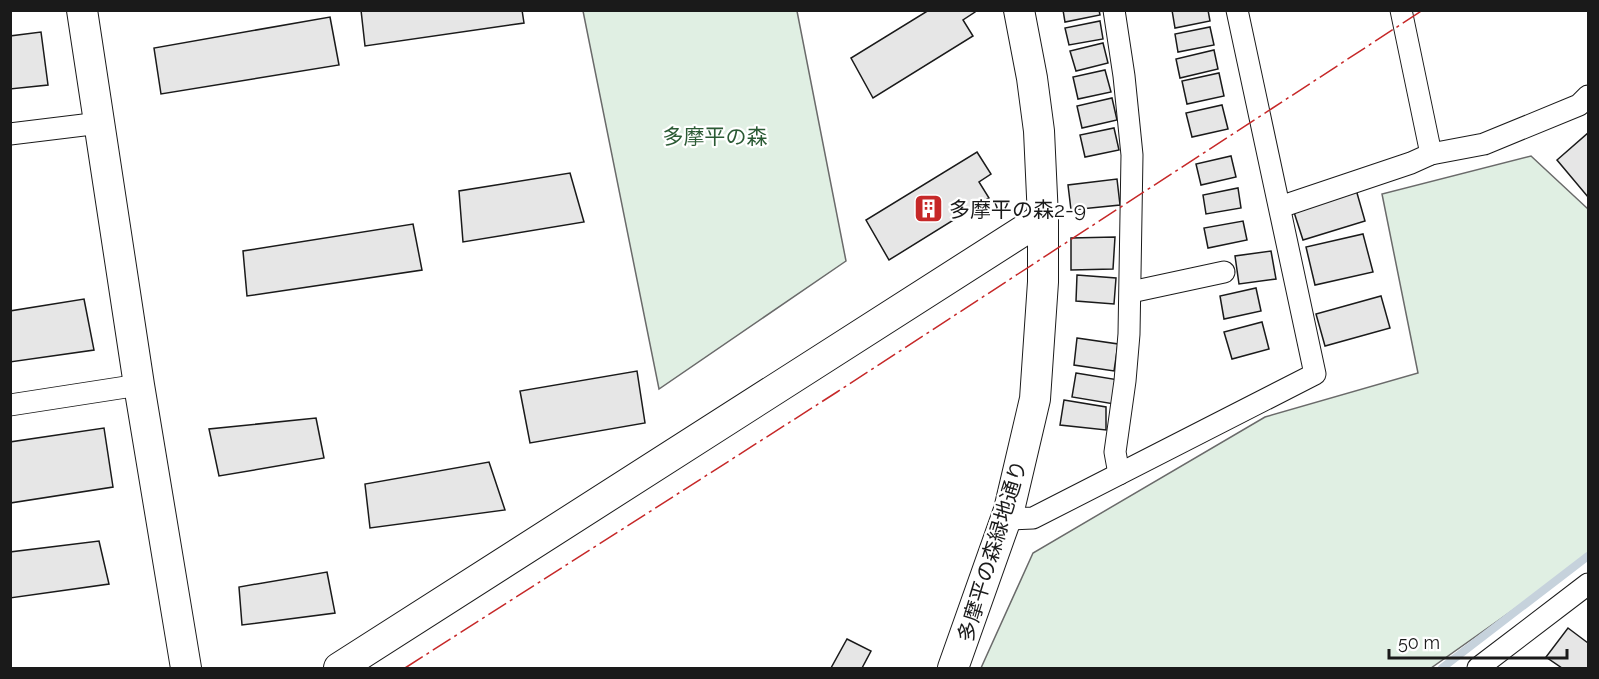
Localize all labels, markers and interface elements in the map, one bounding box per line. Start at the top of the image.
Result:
park label: 多摩平の森 [663,124,768,149]
building icon: 多摩平の森2-9 [912,193,944,225]
place label: 多摩平の森2-9 [949,197,1086,222]
street label: 多摩平の森緑地通り [952,457,1032,645]
scale bar [1389,622,1568,660]
text: 50 m [1398,632,1440,653]

